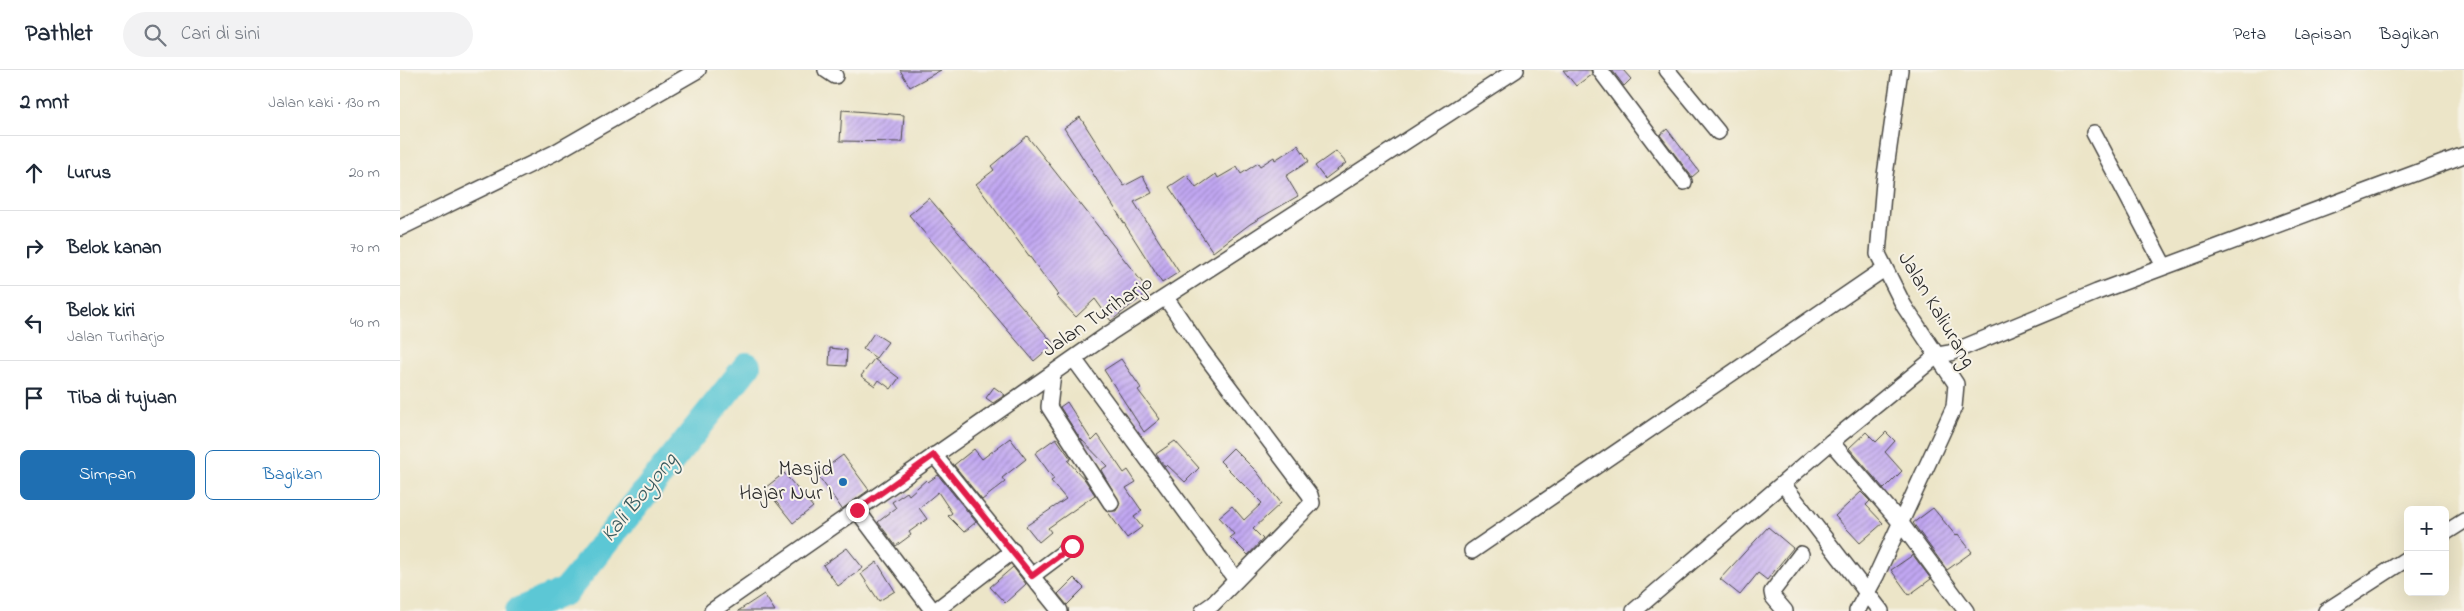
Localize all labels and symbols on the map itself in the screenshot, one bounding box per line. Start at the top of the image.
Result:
street label: Jalan Kaliurang [1888,246,1982,375]
street label: Jalan Turiharjo [1037,269,1160,365]
water label: Kali Boyong [594,445,687,550]
place label: Masjid Hajar Nur I [739,455,833,509]
marker: Masjid Hajar Nur I [837,476,849,488]
route end [846,499,869,522]
route start [1061,535,1084,558]

